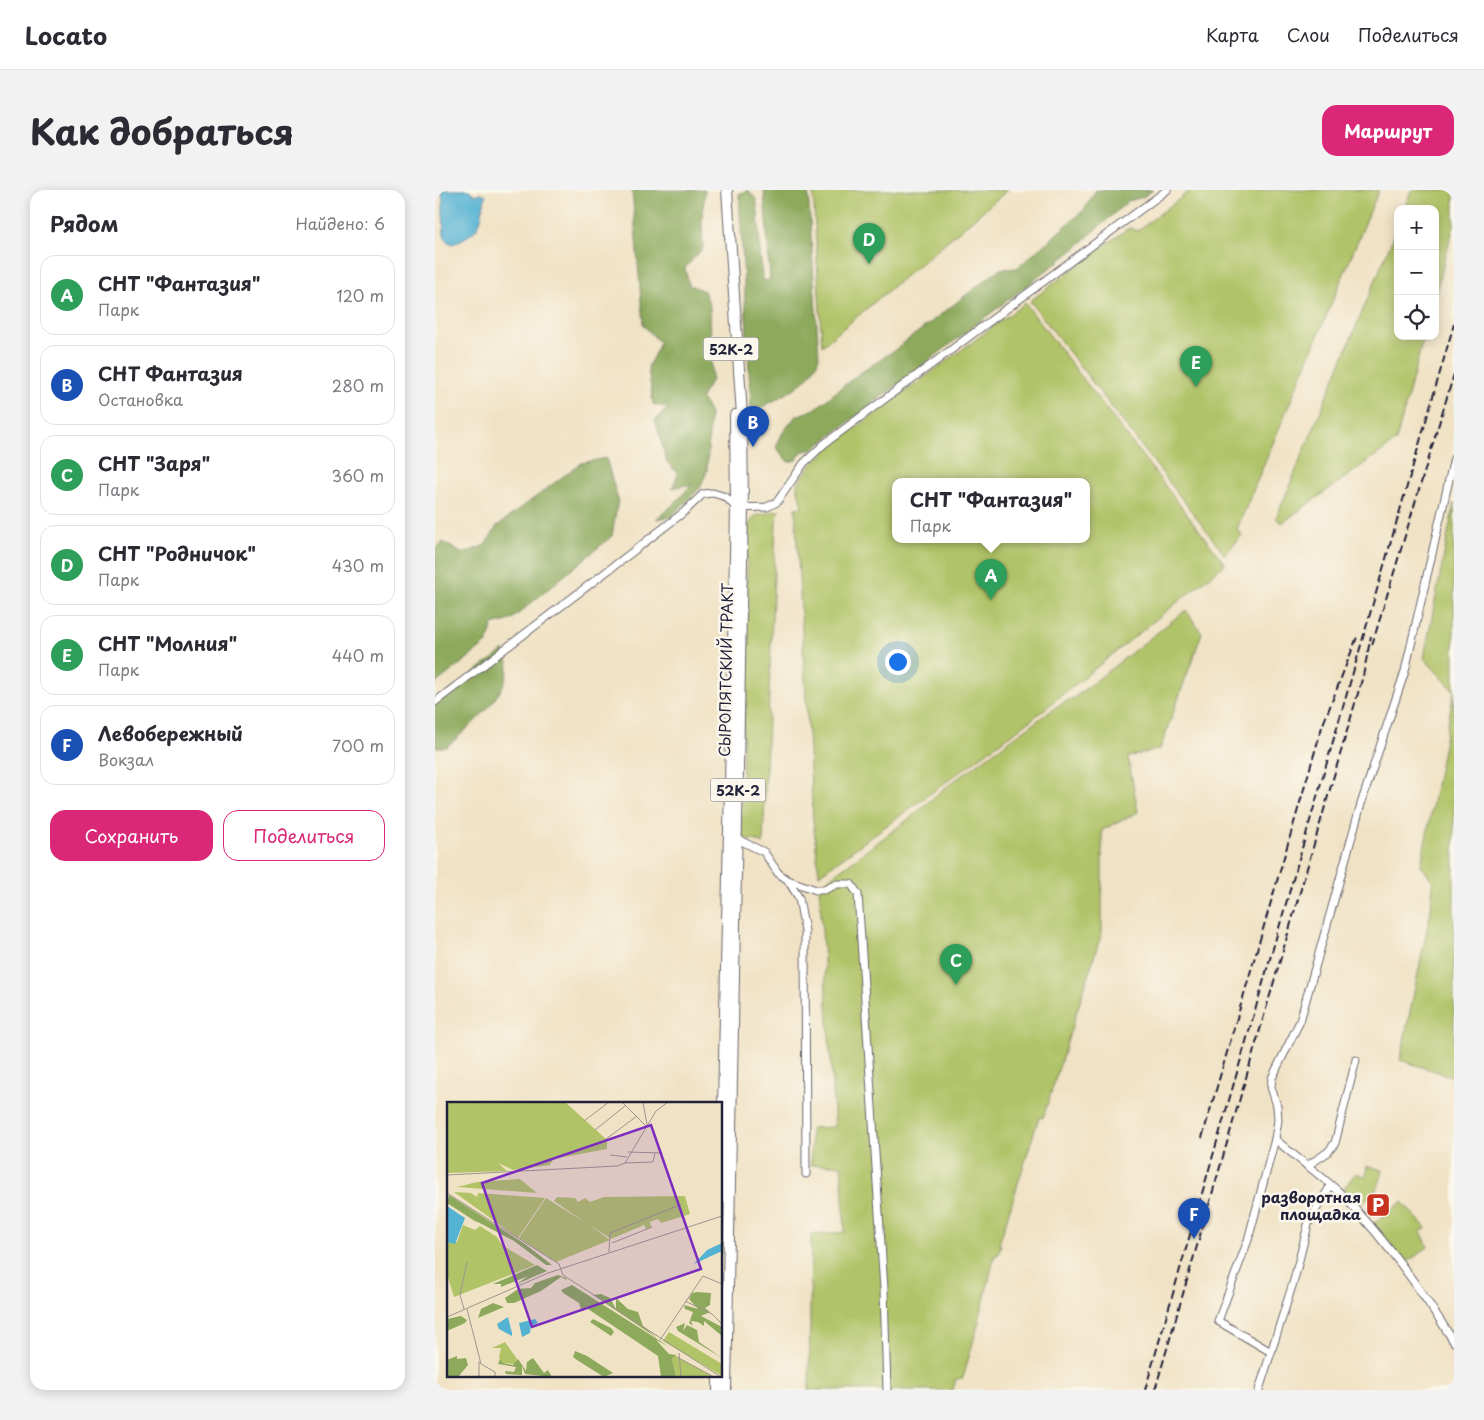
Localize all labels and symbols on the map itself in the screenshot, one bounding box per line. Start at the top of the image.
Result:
pin: D [853,223,885,264]
road number: 52К-2 [703,338,759,360]
pin: E [1180,346,1212,387]
pin: B [737,406,769,447]
pin: A [975,559,1007,600]
street label: СЫРОПЯТСКИЙ ТРАКТ [712,582,738,757]
your location [885,649,911,675]
road number: 52К-2 [711,778,765,802]
pin: C [940,944,972,985]
inset map [447,1102,723,1378]
place label: разворотная площадка [1261,1185,1361,1225]
parking icon: разворотная площадка [1365,1192,1391,1218]
pin: F [1178,1198,1210,1239]

